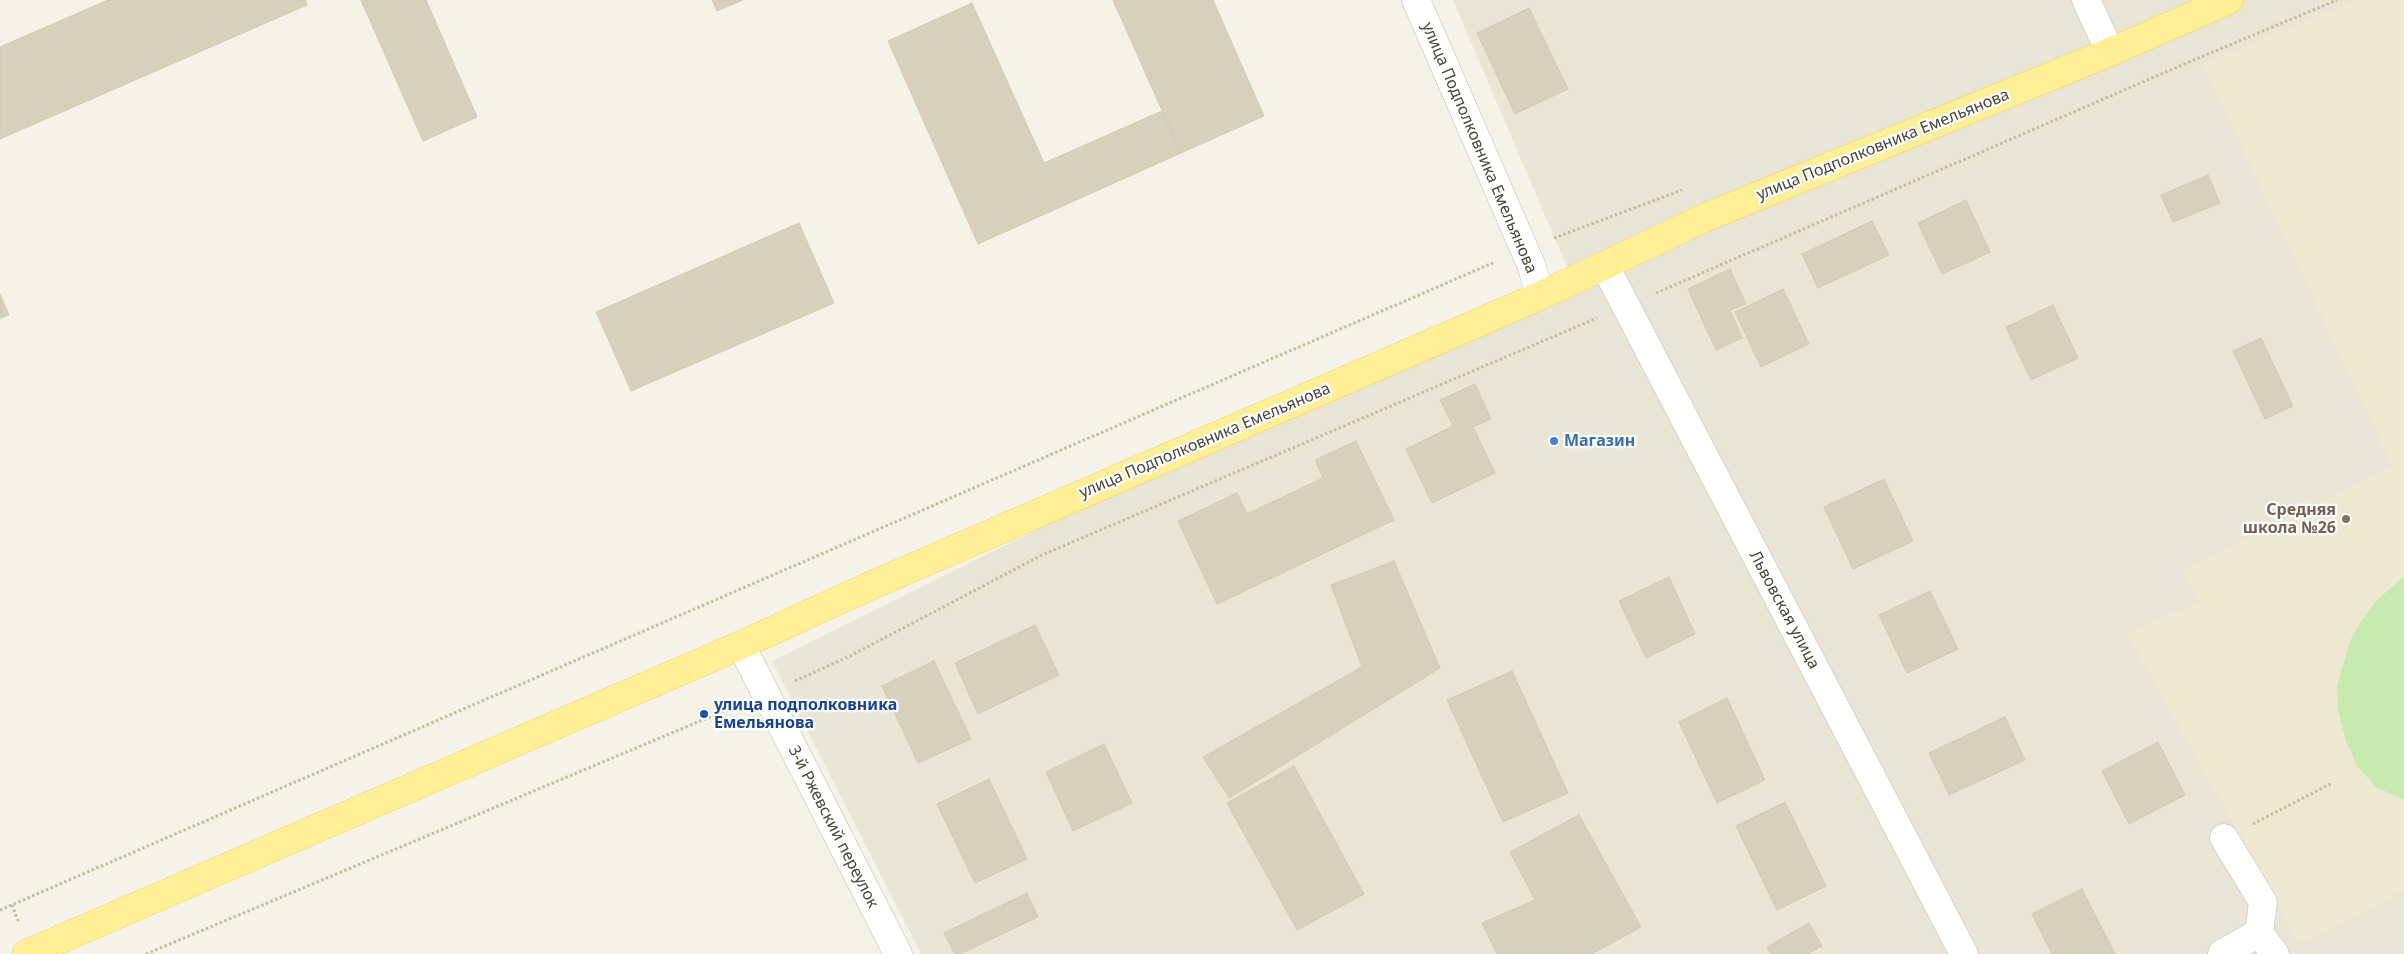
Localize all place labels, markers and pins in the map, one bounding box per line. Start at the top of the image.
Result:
place label: Магазин [1564,431,1635,451]
marker: Магазин [1548,435,1560,447]
place label: Средняя школа №26 [2243,500,2336,538]
marker: Средняя школа №26 [2340,513,2352,525]
place label: улица подполковника Емельянова [714,695,897,733]
marker: улица подполковника Емельянова [698,708,710,720]

